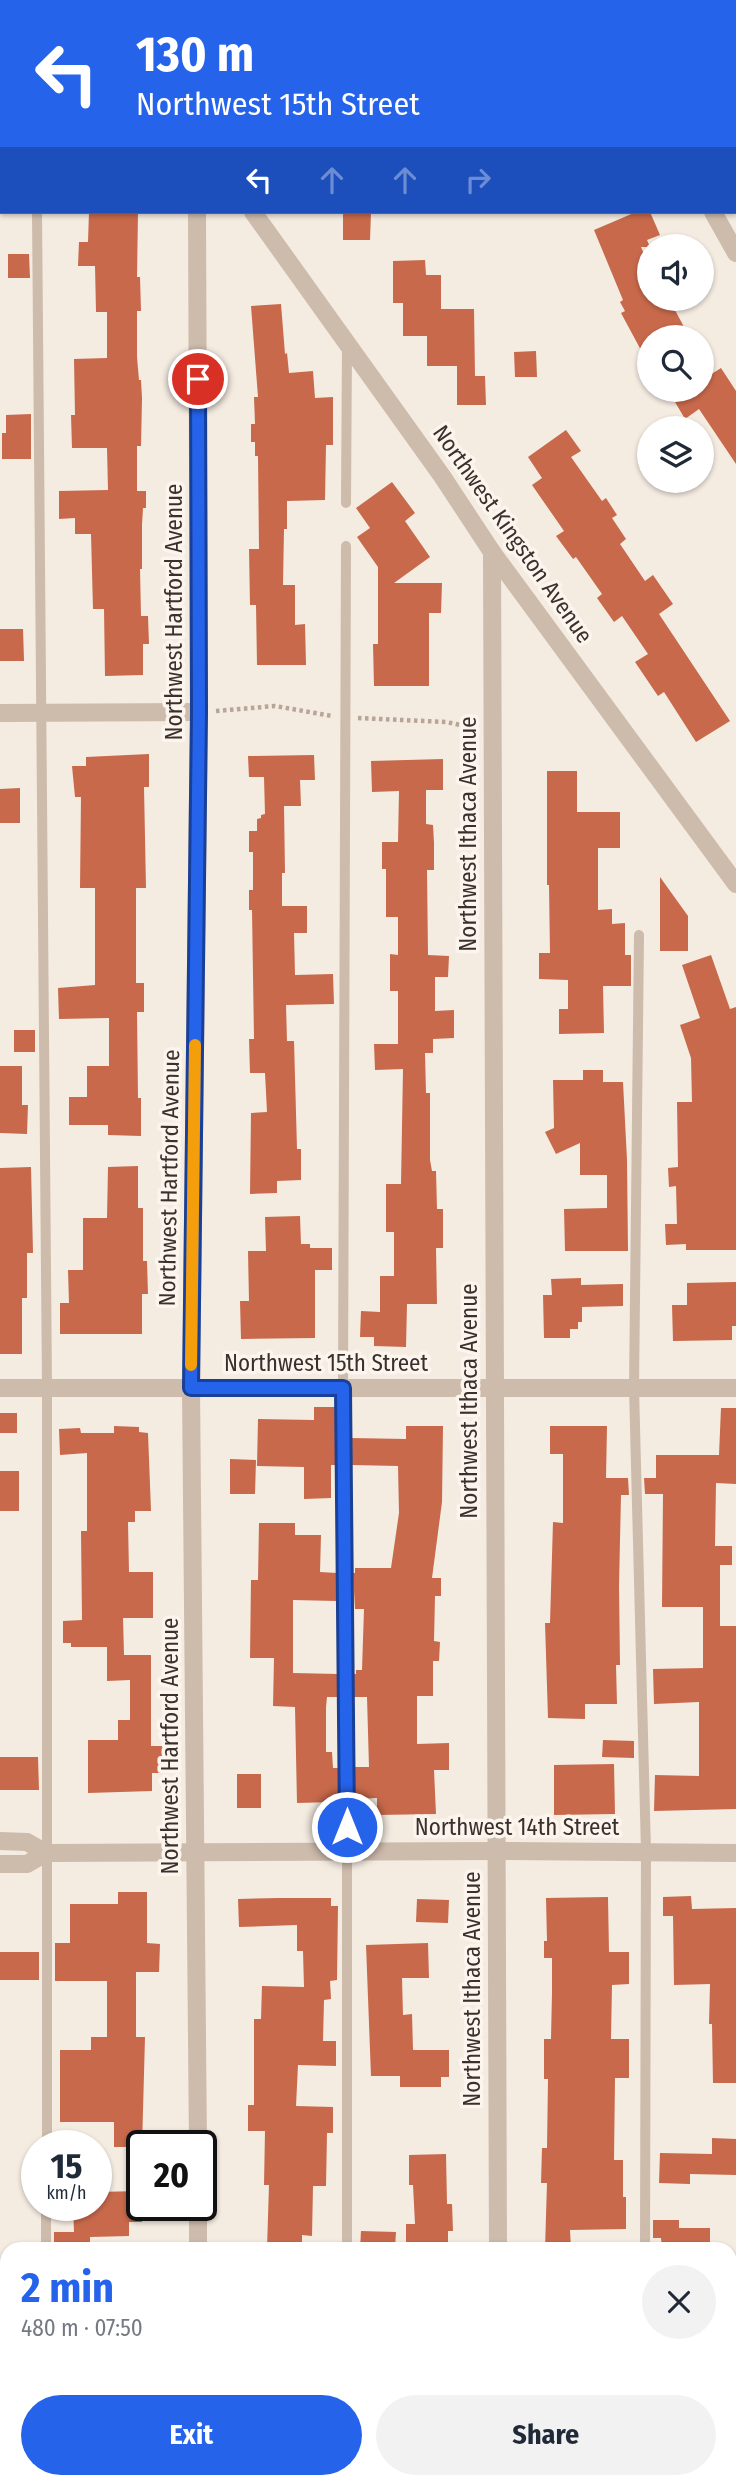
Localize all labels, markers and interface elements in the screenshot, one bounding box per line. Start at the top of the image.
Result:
text: 130 m [136,25,254,84]
icon: left [21,28,112,119]
text: Northwest 15th Street [136,85,420,123]
icon: left [240,161,278,199]
icon: ahead [313,161,351,199]
icon: ahead [386,161,424,199]
icon: right [459,161,497,199]
map controls [637,234,714,493]
button: sound [637,234,714,311]
button: search [637,325,714,402]
pin [168,349,228,409]
icon: arrive [179,360,217,398]
button: layers [637,416,714,493]
street label: Northwest Kingston Avenue [427,420,599,648]
street label: Northwest Hartford Avenue [160,484,188,740]
street label: Northwest Ithaca Avenue [454,716,482,952]
street label: Northwest Hartford Avenue [153,1049,185,1307]
street label: Northwest Ithaca Avenue [455,1283,483,1519]
street label: Northwest 15th Street [224,1349,428,1377]
street label: Northwest Hartford Avenue [156,1618,184,1874]
position arrow [310,1790,384,1864]
street label: Northwest 14th Street [415,1813,620,1841]
street label: Northwest Ithaca Avenue [458,1871,486,2107]
speed limit sign: 20 [126,2130,217,2221]
text: 15 [50,2145,82,2187]
text: km/h [46,2182,87,2204]
text: 2 min [21,2263,114,2313]
button: close [642,2265,716,2339]
text: 480 m · 07:50 [21,2314,143,2342]
button: Exit [21,2395,362,2475]
button: Share [376,2395,716,2475]

